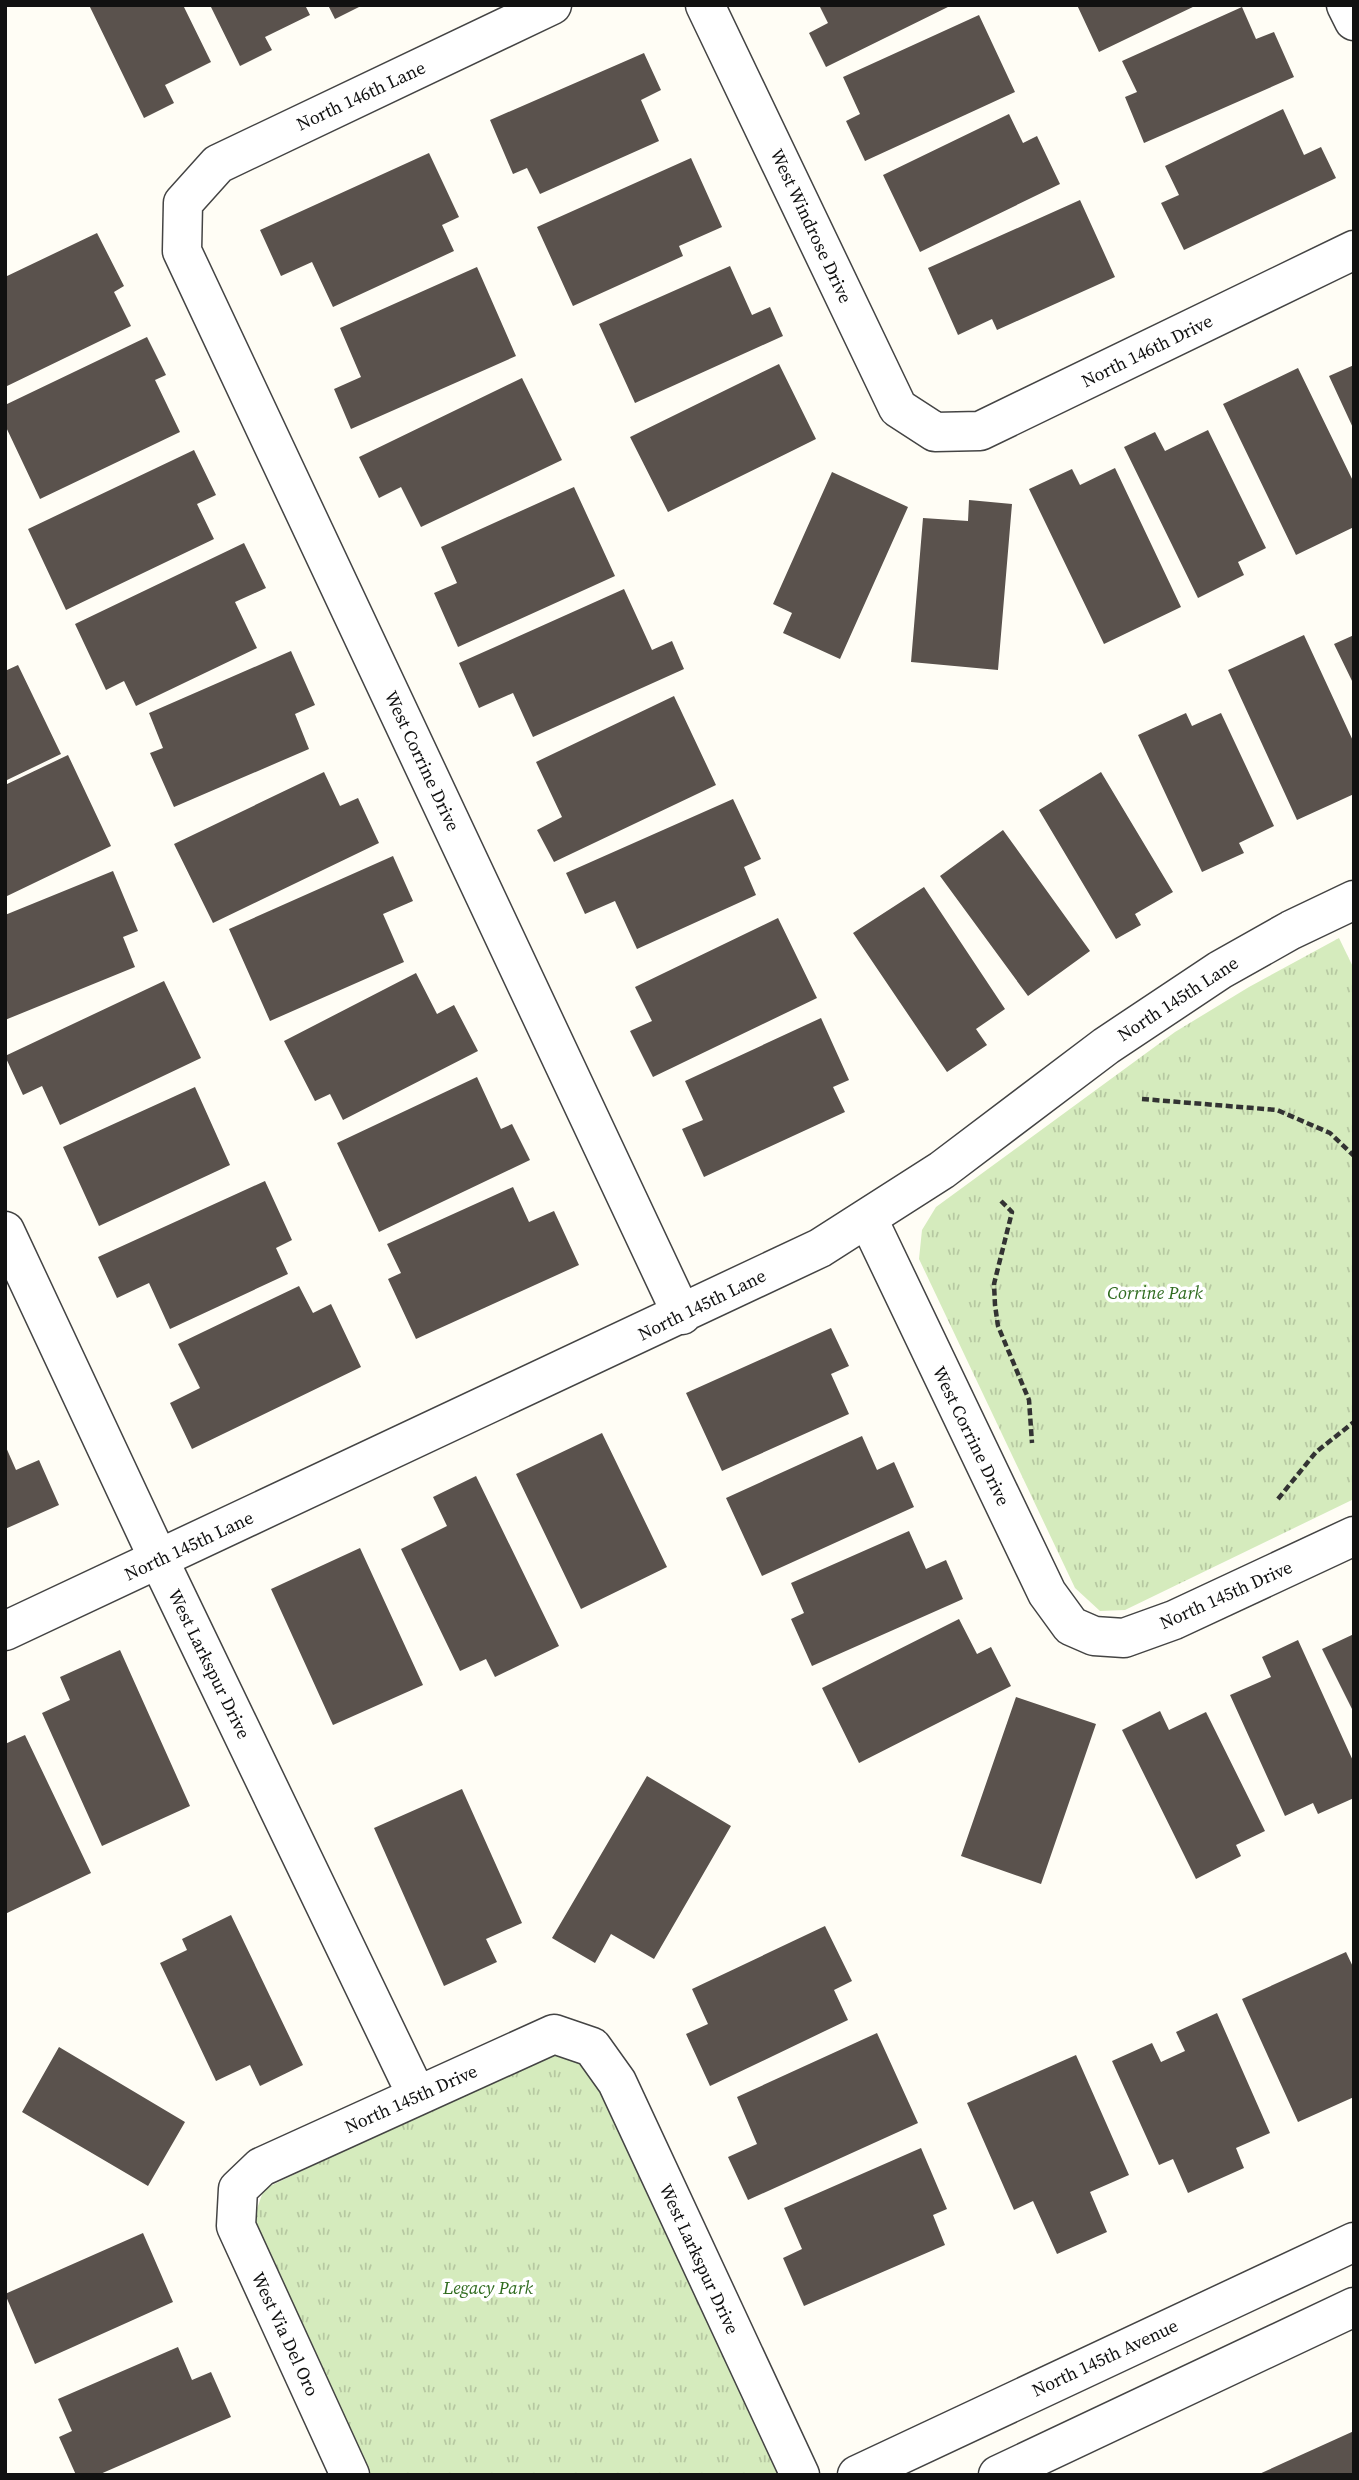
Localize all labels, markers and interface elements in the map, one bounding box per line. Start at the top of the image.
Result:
street label: North 146th Lane [292,55,429,136]
street label: West Windrose Drive [765,144,858,307]
street label: North 146th Drive [1077,308,1217,393]
street label: West Corrine Drive [379,686,466,835]
street label: North 145th Lane [1112,950,1243,1047]
street label: North 145th Lane [634,1263,770,1346]
park label: Corrine Park [1107,1280,1203,1305]
street label: West Corrine Drive [927,1362,1016,1510]
street label: North 145th Lane [120,1505,257,1586]
street label: North 145th Drive [1155,1554,1296,1635]
street label: West Larkspur Drive [162,1585,257,1743]
street label: North 145th Drive [340,2058,481,2139]
street label: West Larkspur Drive [654,2179,745,2338]
street label: West Via Del Oro [246,2268,325,2400]
park label: Legacy Park [442,2275,533,2300]
street label: North 145th Avenue [1028,2313,1182,2402]

